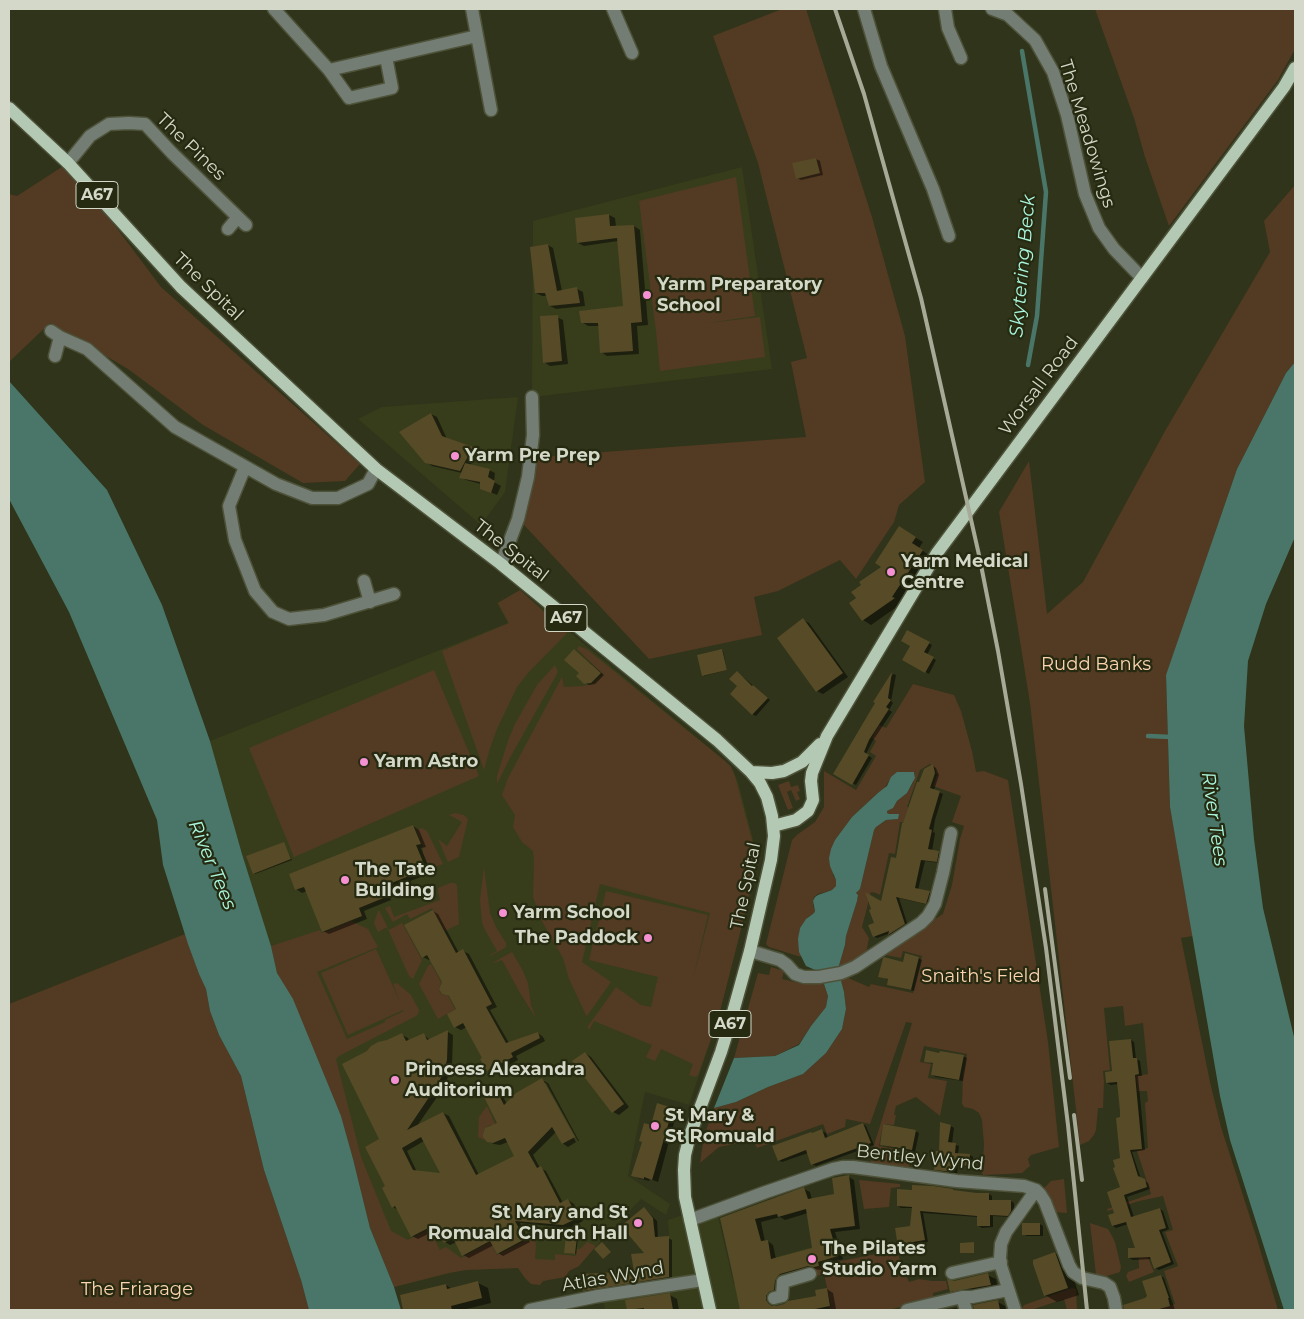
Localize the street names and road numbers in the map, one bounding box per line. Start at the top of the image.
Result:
street label: The Meadowings [1054,57,1120,211]
street label: The Pines [152,109,230,185]
road number: A67 [76,182,118,208]
street label: The Spital [169,249,247,325]
street label: Worsall Road [995,332,1083,440]
street label: The Spital [469,515,553,587]
road number: A67 [545,604,587,632]
street label: The Spital [726,840,766,932]
road number: A67 [709,1011,751,1038]
street label: Bentley Wynd [855,1141,985,1175]
street label: Atlas Wynd [560,1257,666,1297]

